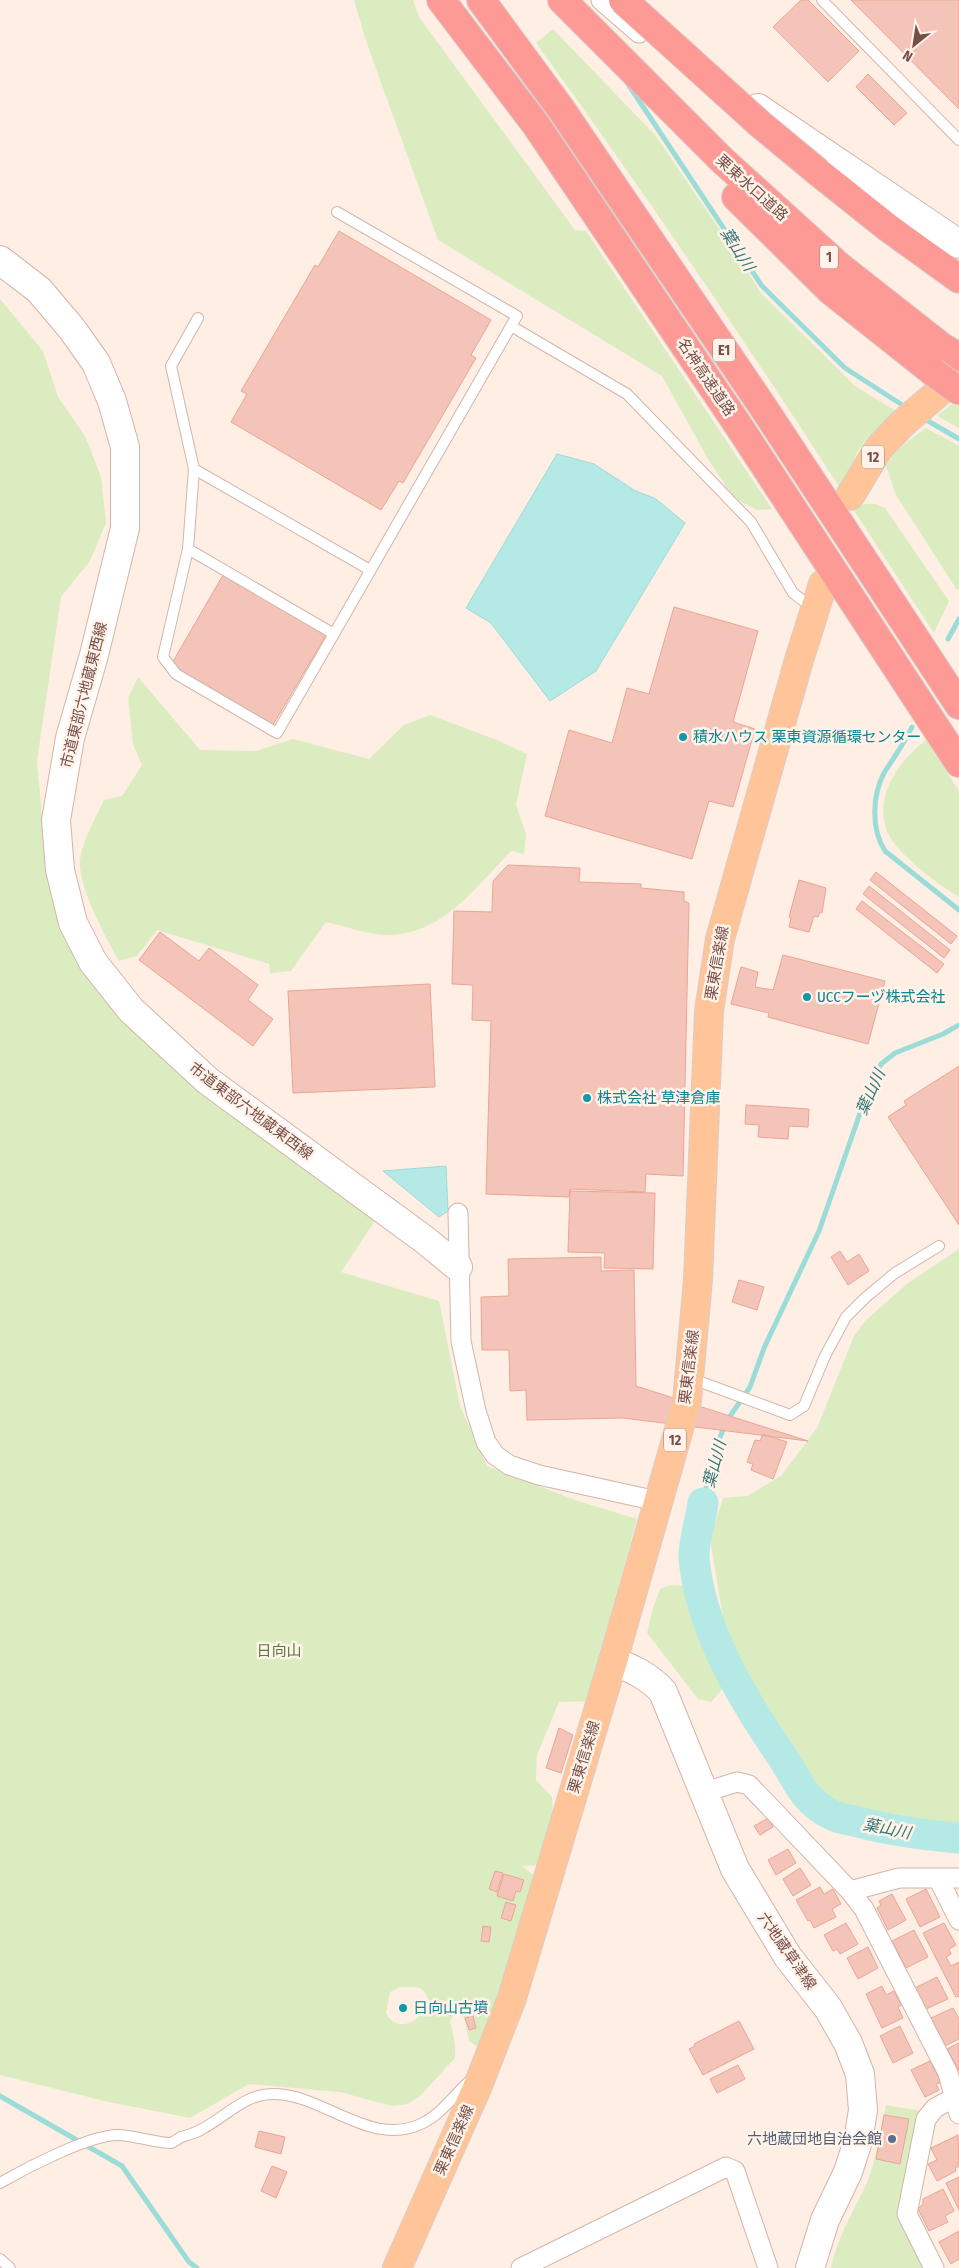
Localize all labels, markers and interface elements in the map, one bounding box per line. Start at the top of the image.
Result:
north arrow [889,20,939,70]
text: N [900,46,916,65]
street label: 栗東水口道路 [713,151,791,225]
water label: 葉山川 [717,224,760,276]
road number: 1 [820,246,838,268]
street label: 名神高速道路 [673,335,739,419]
road number: E1 [713,338,735,362]
road number: 12 [862,446,884,468]
street label: 市道東部六地蔵東西線 [57,620,111,770]
place label: 積水ハウス 栗東資源循環センター [693,728,922,746]
marker: 積水ハウス 栗東資源循環センター [677,731,689,743]
street label: 栗東信楽線 [702,924,732,1002]
place label: UCCフーヅ株式会社 [817,988,945,1006]
marker: UCCフーヅ株式会社 [801,991,813,1003]
street label: 市道東部六地蔵東西線 [186,1059,316,1163]
water label: 葉山川 [852,1065,890,1118]
place label: 株式会社 草津倉庫 [597,1089,721,1107]
marker: 株式会社 草津倉庫 [581,1092,593,1104]
street label: 栗東信楽線 [675,1329,703,1405]
road number: 12 [664,1428,686,1452]
water label: 葉山川 [699,1437,730,1490]
park label: 日向山 [256,1642,302,1660]
street label: 栗東信楽線 [564,1718,604,1796]
water label: 葉山川 [862,1815,914,1843]
street label: 六地蔵草津線 [754,1909,820,1993]
place label: 日向山古墳 [413,1999,488,2017]
marker: 日向山古墳 [397,2002,409,2014]
street label: 栗東信楽線 [431,2102,477,2178]
place label: 六地蔵団地自治会館 [747,2130,882,2148]
marker: 六地蔵団地自治会館 [886,2133,898,2145]

